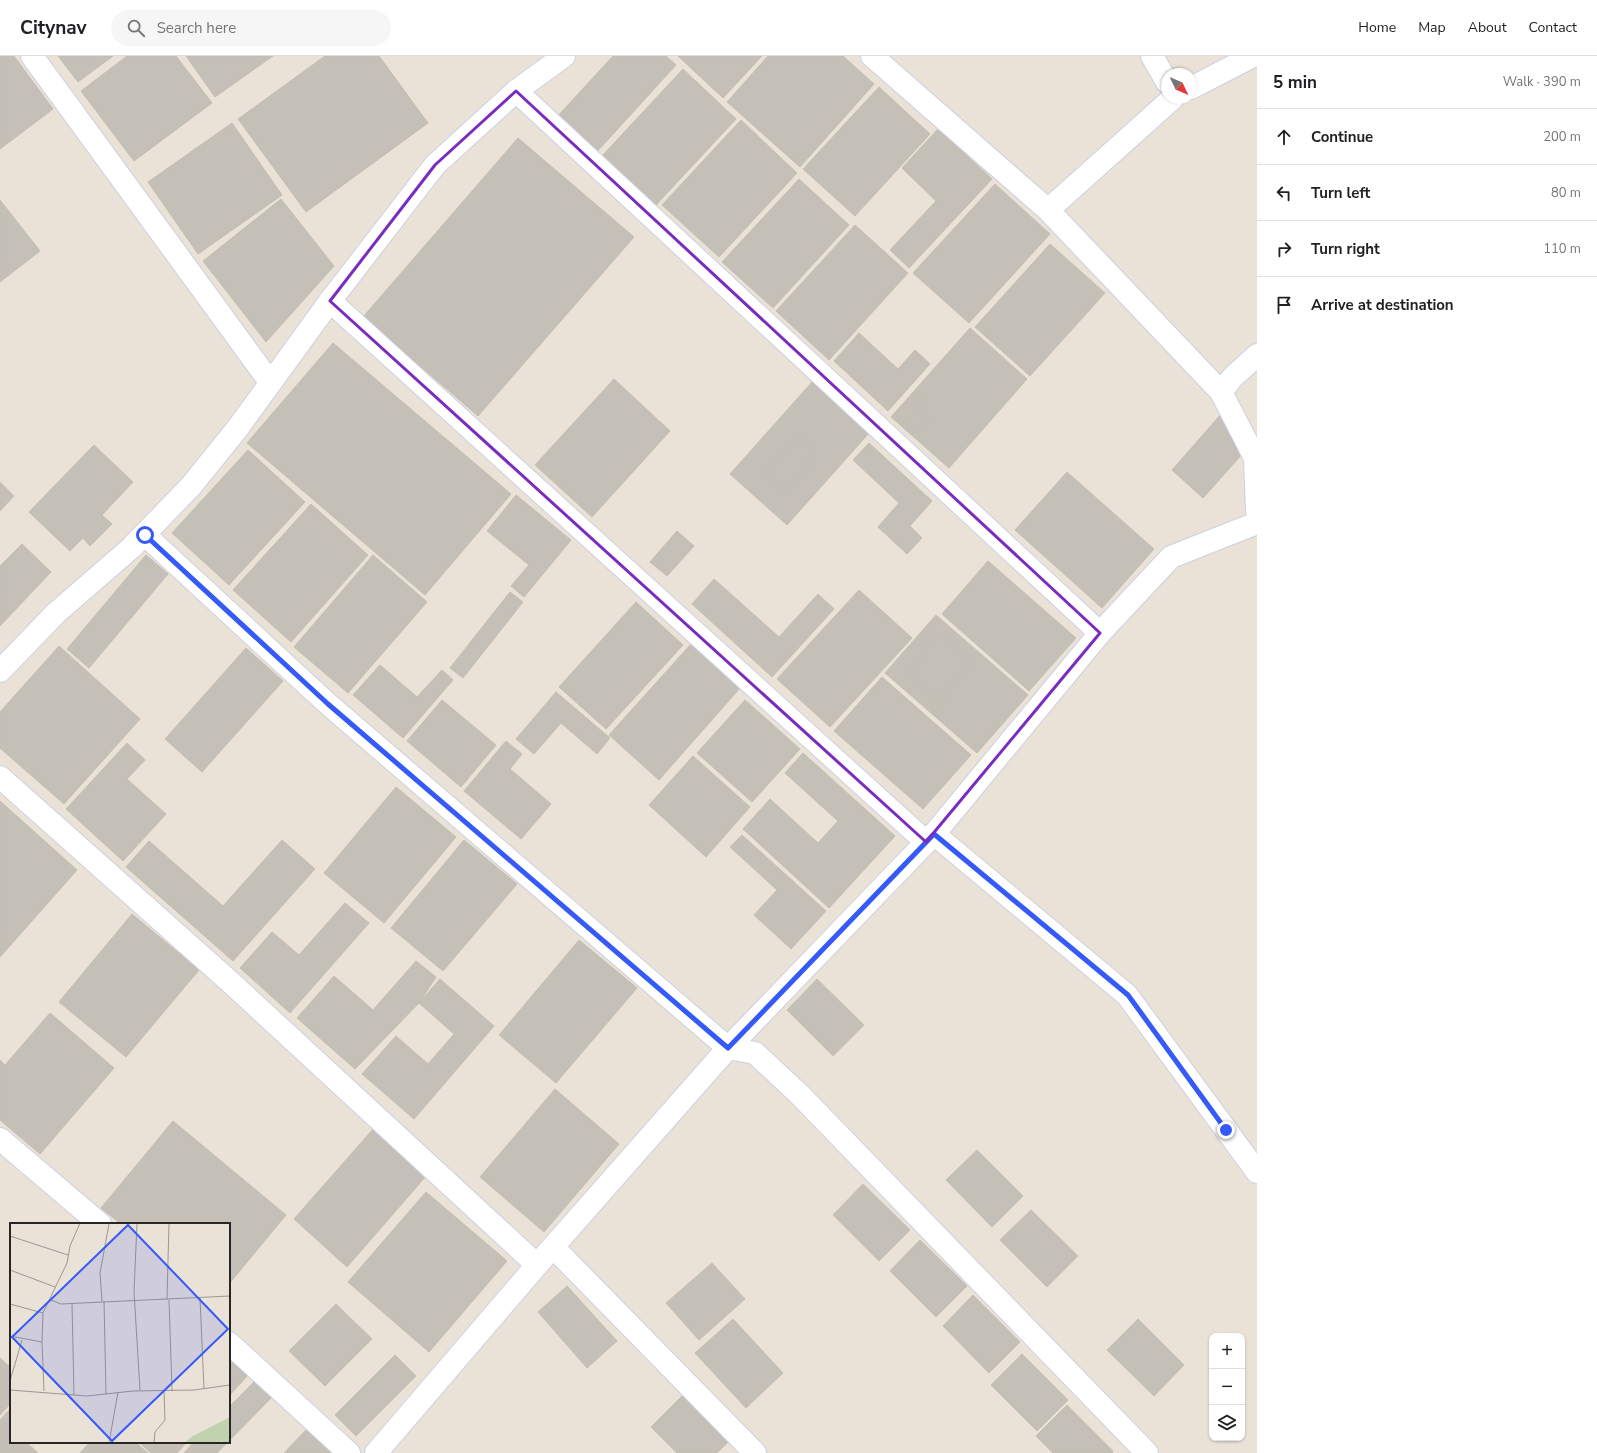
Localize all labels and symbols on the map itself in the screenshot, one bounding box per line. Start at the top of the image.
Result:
north arrow [1161,68,1197,104]
route start [136,526,154,544]
route end [1217,1121,1235,1139]
inset map [10,1223,230,1443]

